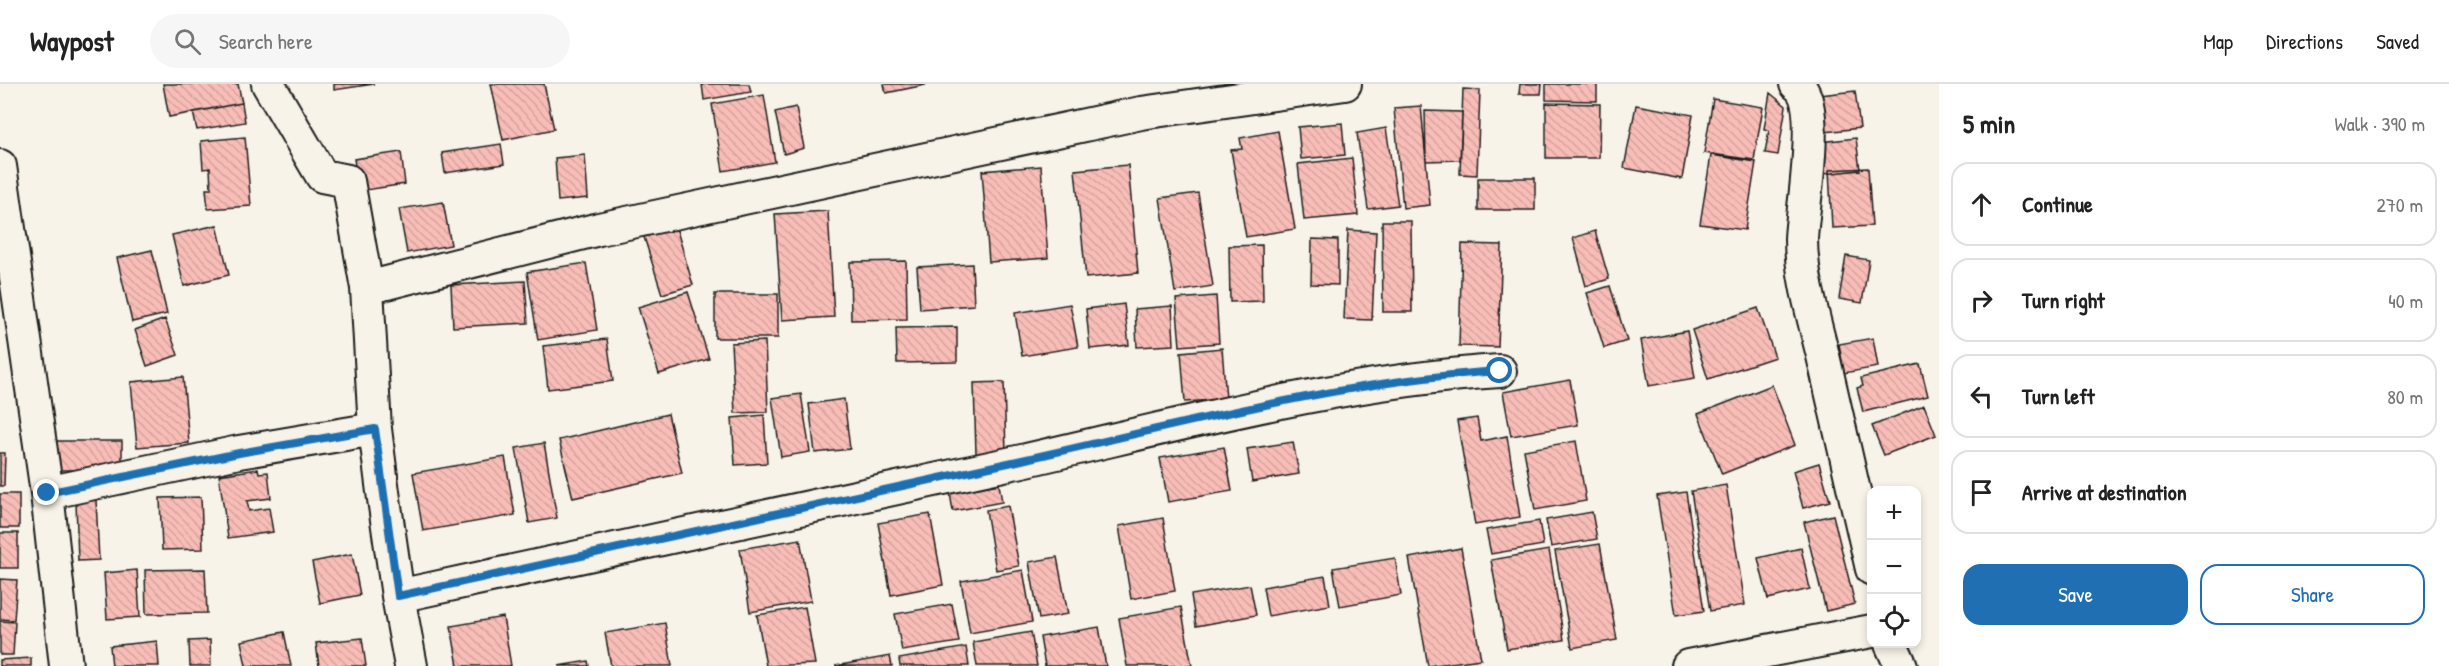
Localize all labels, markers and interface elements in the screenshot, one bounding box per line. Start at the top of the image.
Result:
search box [150,14,570,68]
text: Waypost [30,22,114,60]
icon: search [171,25,204,58]
text: Search here [219,26,313,56]
text: Map [2203,27,2233,56]
text: Directions [2266,27,2343,56]
text: Saved [2376,27,2419,56]
text: 5 min [1963,106,2015,141]
text: Walk · 390 m [2335,110,2425,137]
icon: ahead [1965,188,1998,221]
text: Continue [2022,189,2093,219]
text: 270 m [2377,191,2423,218]
icon: right [1965,284,1998,317]
text: Turn right [2022,285,2105,315]
text: 40 m [2388,287,2423,314]
route start [1486,357,1512,383]
icon: left [1965,380,1998,413]
text: Turn left [2022,381,2095,411]
text: 80 m [2387,383,2423,410]
icon: arrive [1965,476,1998,509]
text: Arrive at destination [2022,477,2187,507]
route end [33,479,59,505]
map controls [1867,486,1921,648]
button: + [1867,486,1921,540]
button: − [1867,540,1921,594]
button: Save [1963,564,2188,625]
button: Share [2200,564,2425,625]
button: locate [1867,594,1921,648]

